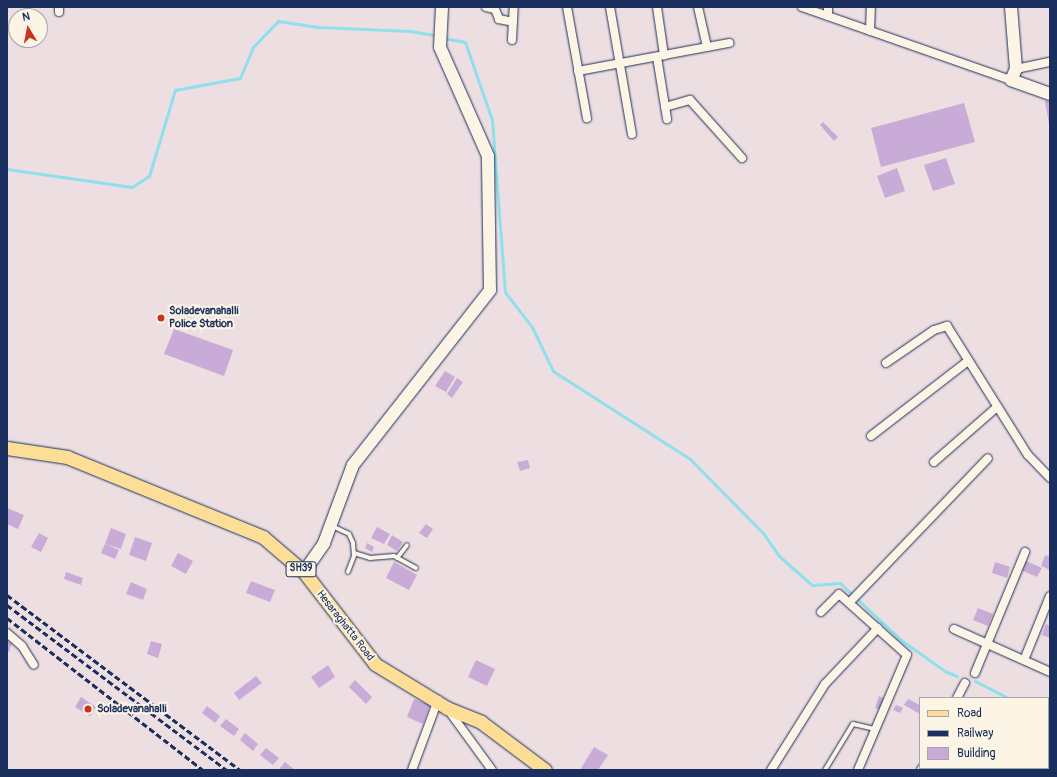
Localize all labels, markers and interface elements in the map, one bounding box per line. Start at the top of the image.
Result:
north arrow [8,8,48,48]
text: N [21,10,31,24]
place label: Soladevanahalli Police Station [169,305,239,331]
marker: Soladevanahalli Police Station [156,313,166,323]
road number: SH39 [285,561,317,577]
street label: Hesaraghatta Road [313,588,377,664]
legend [919,697,1049,769]
place label: Soladevanahalli [97,702,167,716]
marker: Soladevanahalli [82,703,94,715]
text: Road [957,706,982,721]
text: Railway [957,726,993,741]
text: Building [957,746,996,761]

